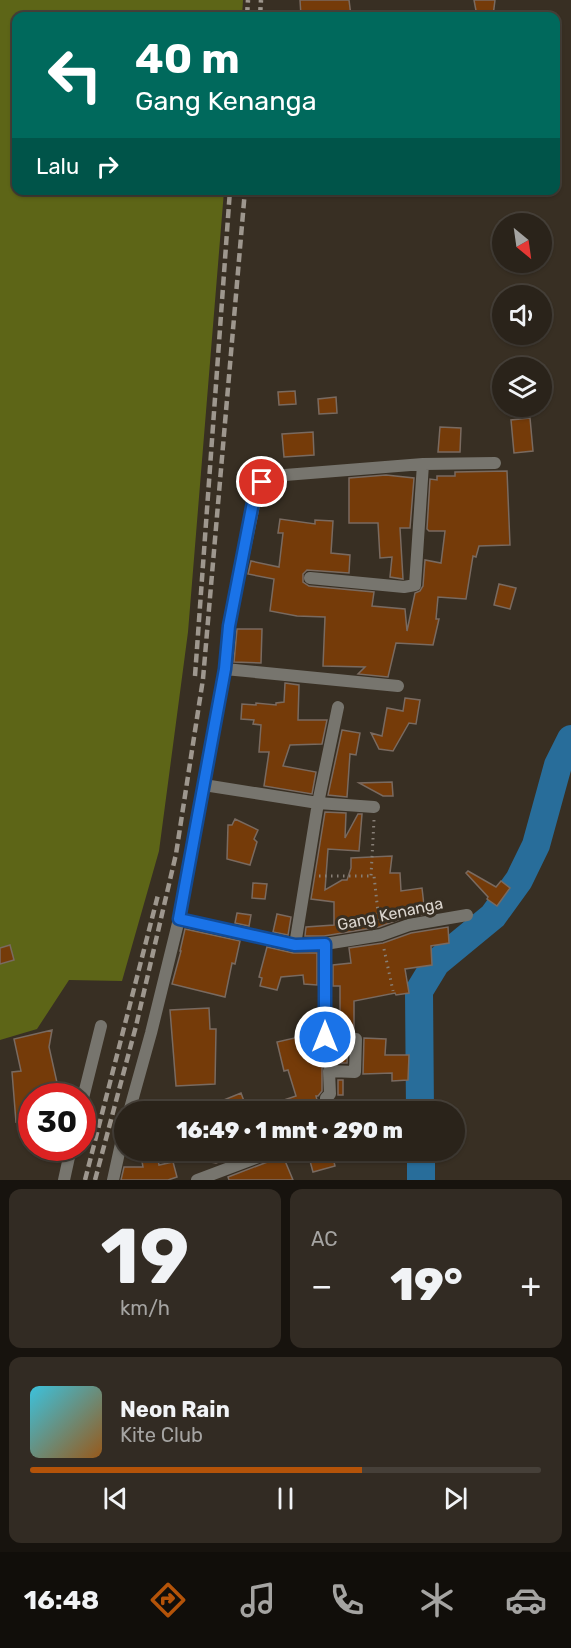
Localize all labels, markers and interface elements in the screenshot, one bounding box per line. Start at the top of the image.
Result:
text: 40 m [135,34,240,84]
icon: left [36,36,114,114]
text: Gang Kenanga [135,85,317,117]
icon: right [91,150,124,183]
text: Lalu [36,153,79,180]
north arrow [492,213,552,273]
map controls [492,213,552,417]
button: sound [492,285,552,345]
button: layers [492,357,552,417]
pin [236,456,287,507]
icon: arrive [245,465,278,498]
street label: Gang Kenanga [335,894,445,934]
position arrow [293,1005,357,1069]
speed limit sign: 30 [18,1083,96,1161]
text: 16:49 · 1 mnt · 290 m [176,1117,403,1144]
text: 19 [101,1210,189,1303]
text: AC [311,1227,337,1251]
text: 19° [390,1258,463,1311]
text: − [311,1266,332,1305]
text: + [520,1266,541,1305]
text: km/h [120,1296,170,1320]
text: Neon Rain [120,1396,230,1423]
text: Kite Club [120,1423,203,1447]
icon: previous [99,1482,132,1515]
icon: pause [269,1482,302,1515]
icon: next [439,1482,472,1515]
icon: directions [147,1579,189,1621]
icon: music [237,1579,279,1621]
icon: phone [326,1579,368,1621]
icon: climate [416,1579,458,1621]
icon: car [505,1579,547,1621]
text: 16:48 [24,1584,99,1616]

